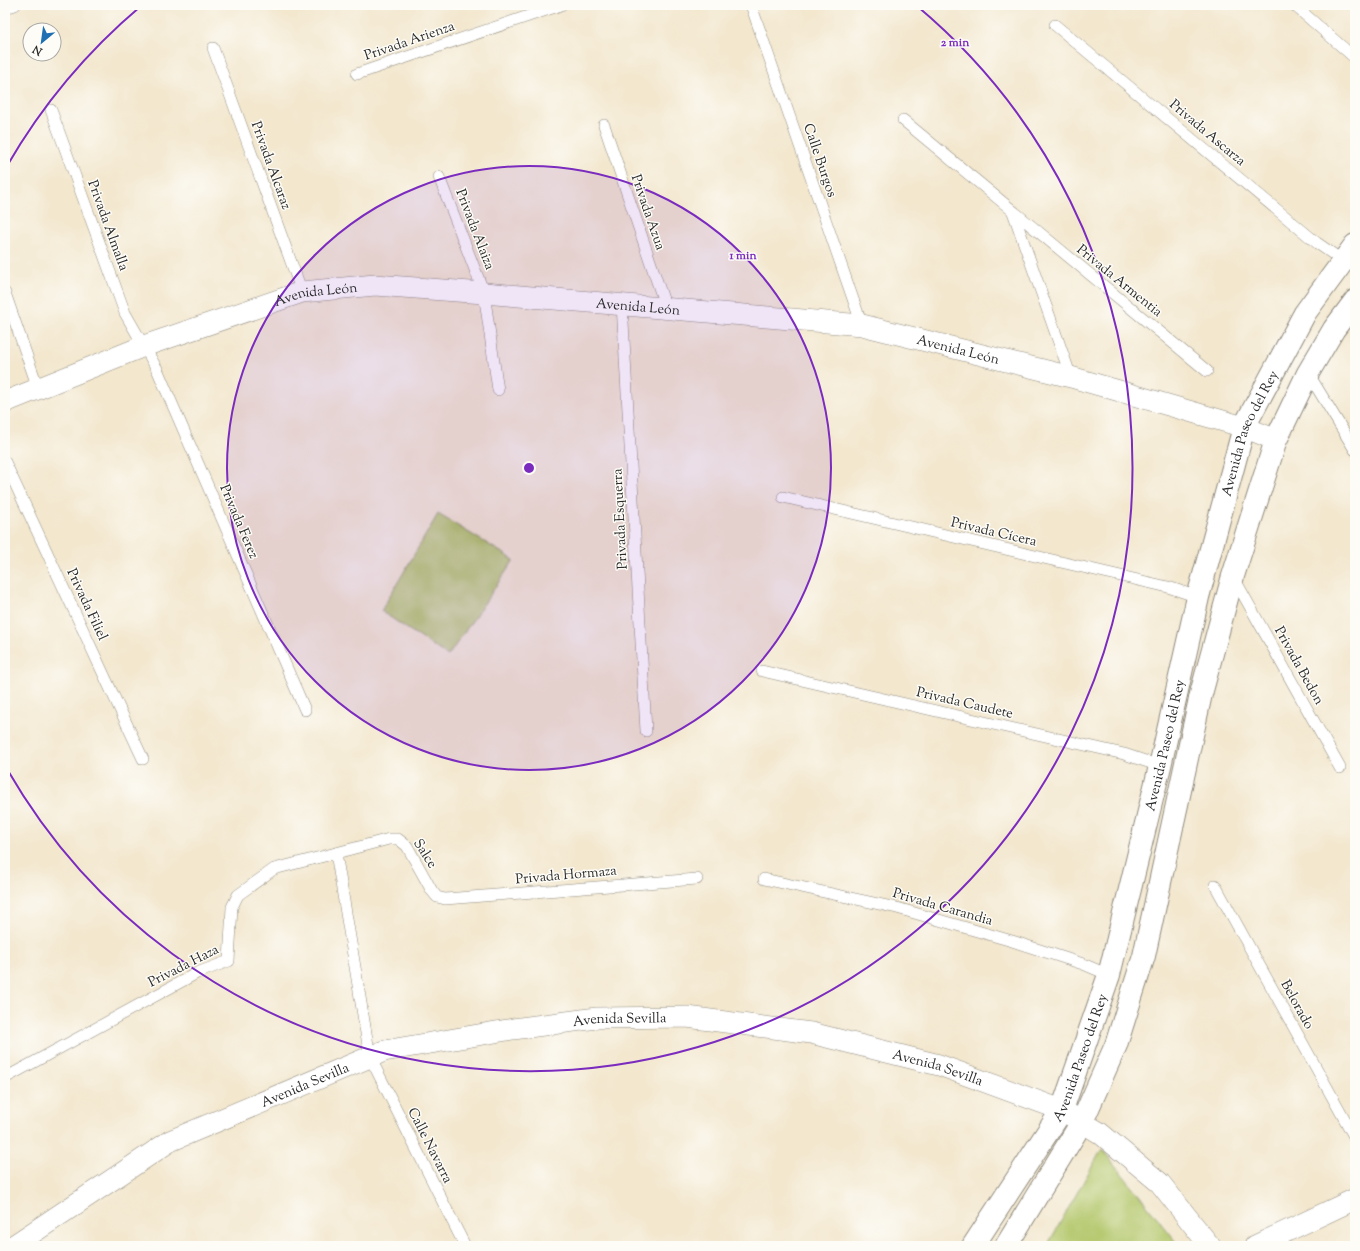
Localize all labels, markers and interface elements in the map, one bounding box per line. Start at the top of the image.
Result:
street label: Privada Arienza [362,17,458,67]
north arrow [22,22,62,62]
text: 2 min [941,34,970,52]
text: N [30,41,46,59]
street label: Privada Ascarza [1164,96,1250,172]
street label: Privada Alcaraz [245,119,295,213]
street label: Calle Burgos [797,121,841,200]
street label: Privada Azua [625,172,670,254]
street label: Privada Almalla [81,177,133,274]
street label: Privada Alaiza [450,186,499,274]
street label: Privada Armentia [1071,241,1166,323]
text: 1 min [728,247,757,265]
street label: Avenida León [272,279,358,313]
street label: Avenida León [595,294,681,322]
street label: Avenida León [914,331,1001,371]
street label: Avenida Paseo del Rey [1218,367,1284,499]
centre of rings [522,461,536,475]
street label: Privada Esquerra [608,467,634,570]
street label: Privada Ferez [214,482,263,562]
street label: Privada Cícera [949,513,1039,553]
street label: Privada Filiel [61,566,112,644]
street label: Privada Bedon [1268,623,1328,709]
street label: Avenida Paseo del Rey [1141,678,1191,813]
street label: Privada Caudete [914,683,1015,725]
street label: Salce [407,835,441,873]
street label: Privada Hormaza [515,862,618,890]
street label: Privada Carandia [890,884,995,932]
street label: Privada Haza [145,940,223,993]
street label: Belorado [1275,977,1318,1034]
street label: Avenida Paseo del Rey [1049,991,1114,1126]
street label: Avenida Sevilla [572,1009,667,1033]
street label: Avenida Sevilla [890,1046,986,1092]
street label: Avenida Sevilla [258,1059,353,1114]
street label: Calle Navarra [402,1105,457,1188]

